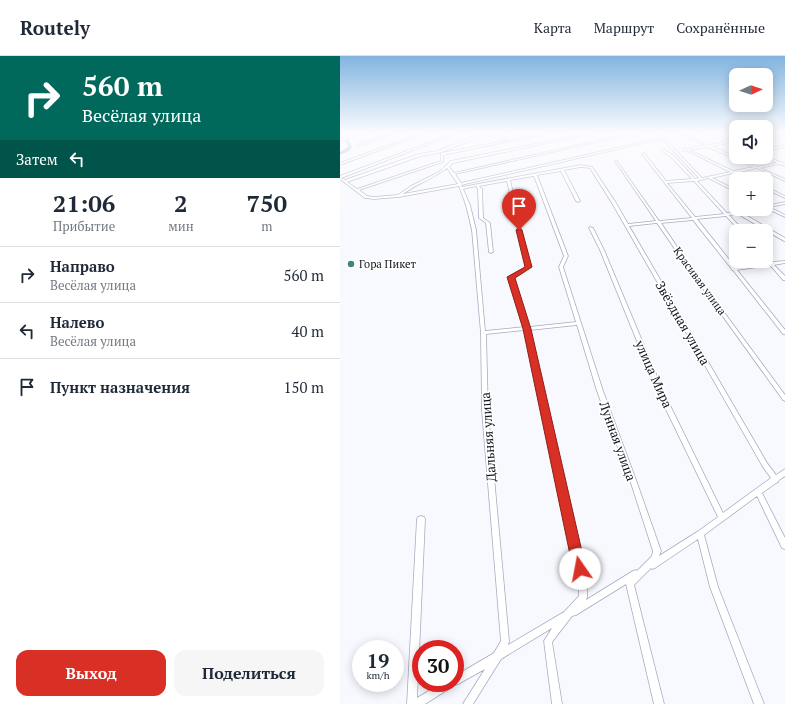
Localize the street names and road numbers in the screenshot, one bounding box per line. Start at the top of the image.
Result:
street label: Красивая улица [671,244,730,318]
street label: Звёздная улица [652,278,715,369]
street label: улица Мира [631,336,677,411]
street label: Дальняя улица [476,391,500,482]
street label: Лунная улица [595,398,641,484]

